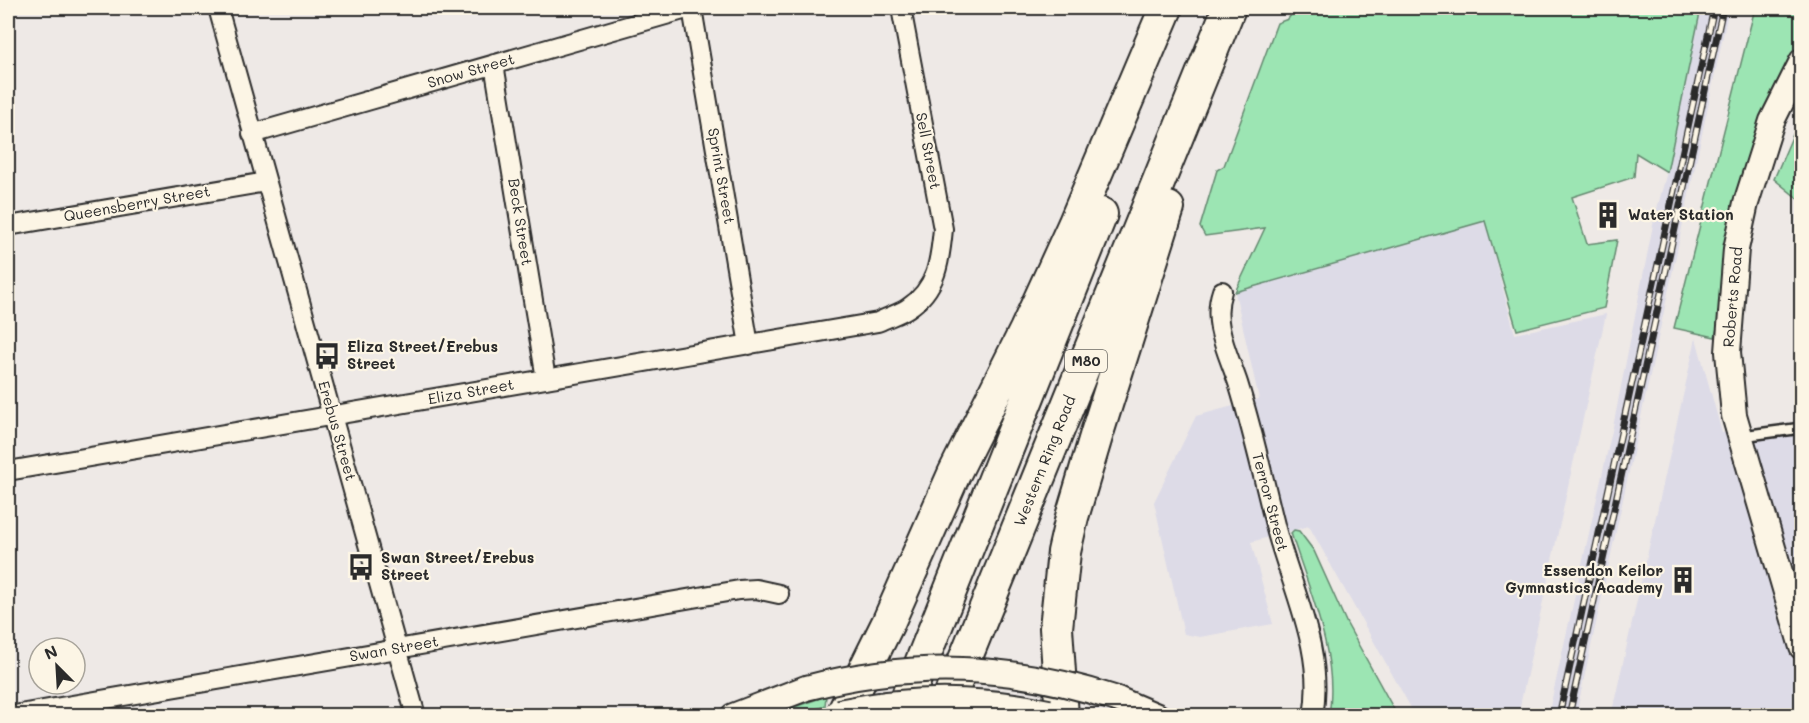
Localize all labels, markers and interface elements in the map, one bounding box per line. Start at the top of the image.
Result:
street label: Snow Street [425,48,517,92]
street label: Sell Street [912,111,946,191]
street label: Sprint Street [704,126,740,225]
street label: Beck Street [504,177,538,267]
street label: Queensberry Street [62,180,212,226]
building icon: Water Station [1593,200,1623,230]
place label: Water Station [1628,204,1734,224]
street label: Roberts Road [1718,246,1746,348]
place label: Eliza Street/Erebus Street [347,336,498,373]
bus stop icon: Eliza Street/Erebus Street [312,341,342,371]
road number: M80 [1065,350,1107,372]
street label: Eliza Street [426,374,515,408]
street label: Erebus Street [314,378,362,483]
street label: Western Ring Road [1009,392,1080,529]
street label: Terror Street [1248,450,1294,553]
place label: Swan Street/Erebus Street [381,547,534,584]
bus stop icon: Swan Street/Erebus Street [346,552,376,582]
place label: Essendon Keilor Gymnastics Academy [1505,560,1663,597]
building icon: Essendon Keilor Gymnastics Academy [1668,565,1698,595]
street label: Swan Street [348,630,440,666]
north arrow [27,636,87,696]
text: N [41,640,61,664]

